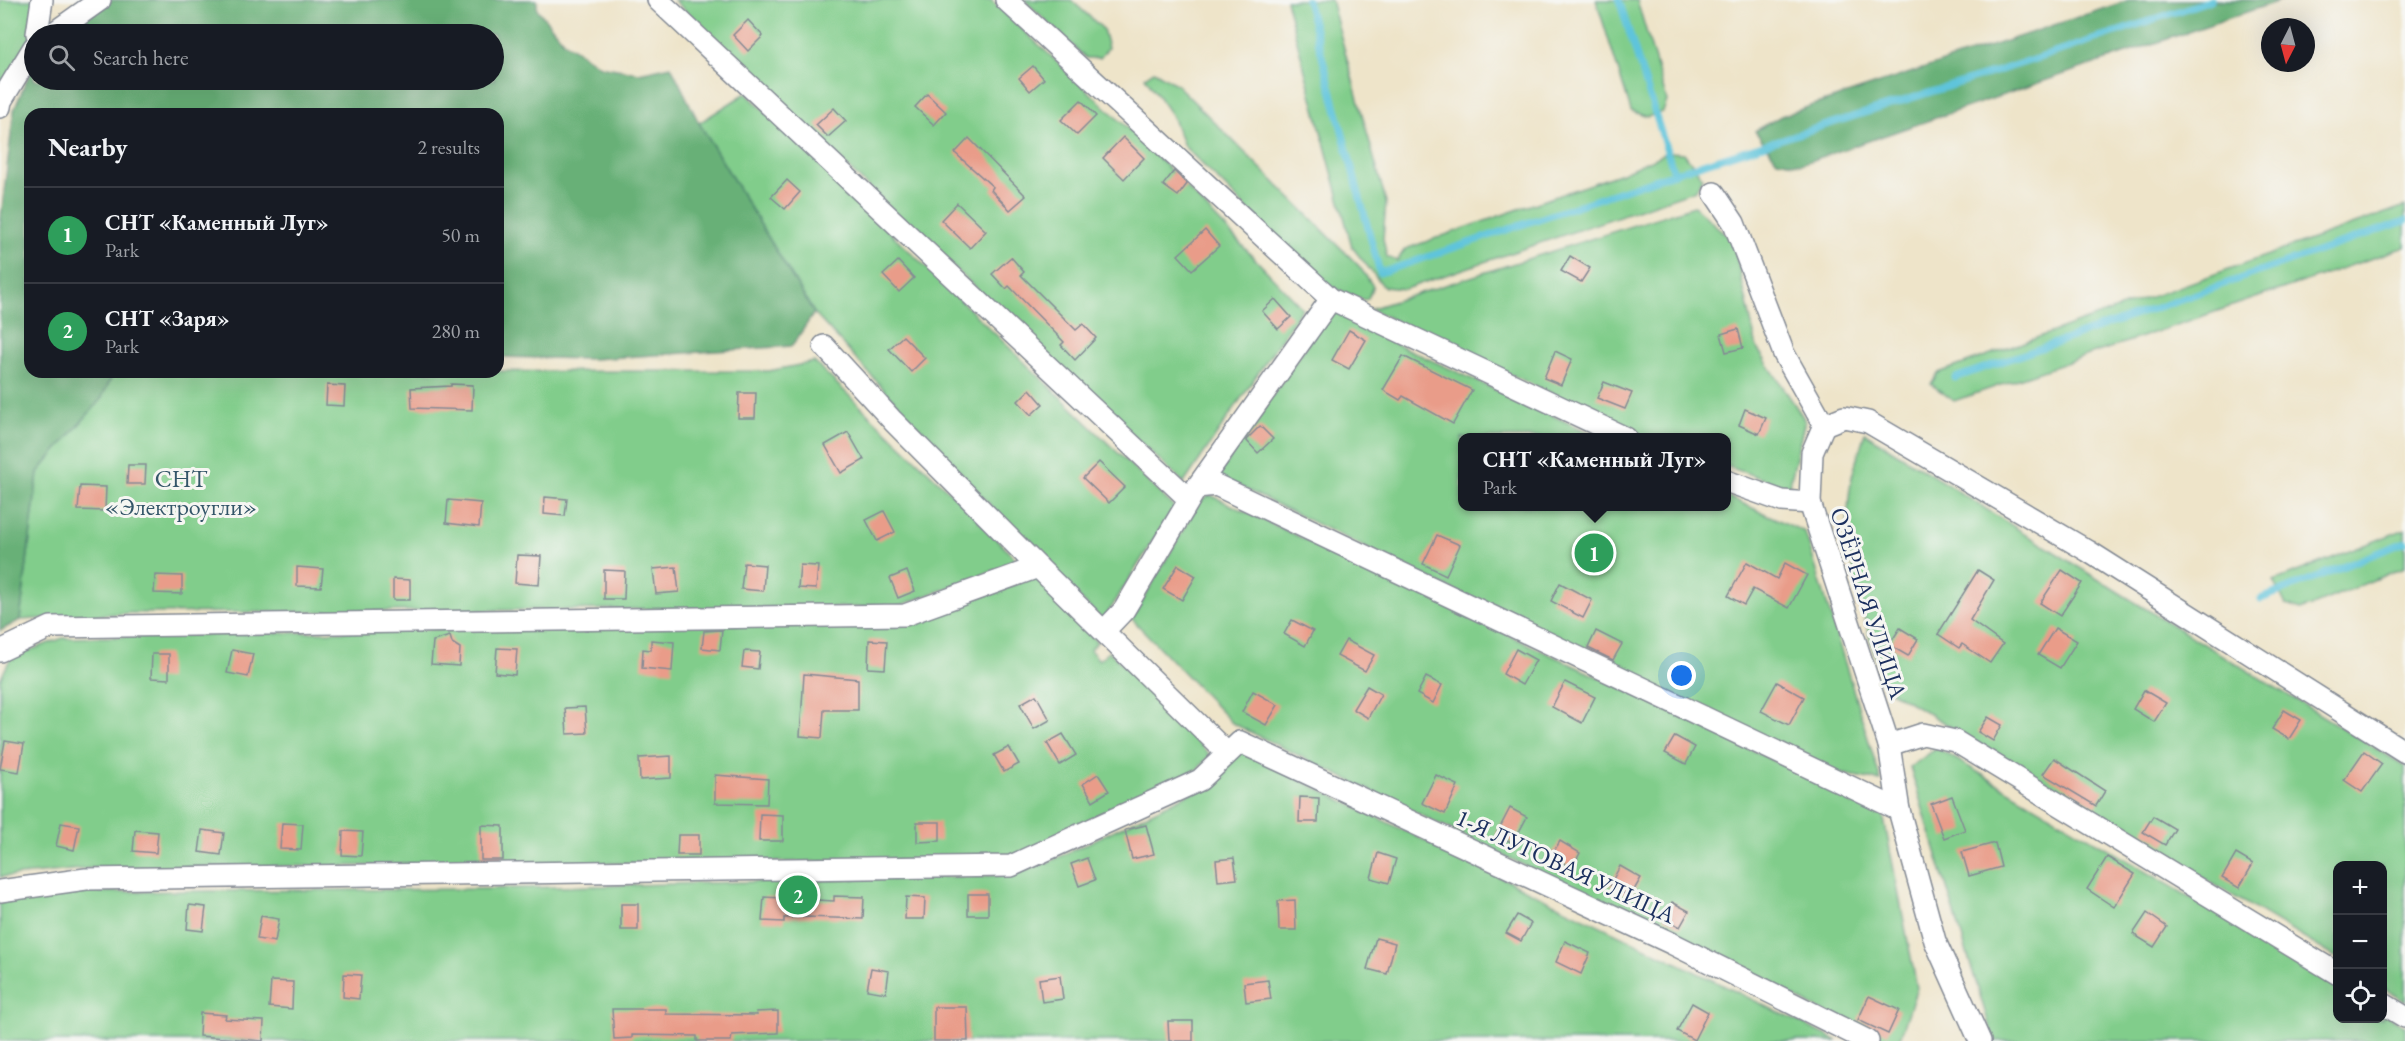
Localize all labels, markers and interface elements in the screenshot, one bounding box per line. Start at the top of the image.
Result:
north arrow [2261,18,2315,72]
search box [24,24,504,90]
icon: search [45,41,78,74]
text: Search here [93,43,188,72]
text: Nearby [48,130,128,164]
text: 2 results [417,134,480,160]
text: СНТ «Каменный Луг» [105,208,329,237]
text: 1 [62,222,73,248]
text: 50 m [441,222,480,248]
text: Park [105,237,139,263]
text: СНТ «Заря» [105,304,230,333]
text: 2 [62,318,73,344]
text: 280 m [432,318,480,344]
text: Park [105,333,139,359]
popup [1458,433,1731,511]
text: СНТ «Каменный Луг» [1483,445,1706,474]
park label: СНТ «Электроугли» [105,463,257,522]
text: Park [1483,474,1517,500]
street label: ОЗЁРНАЯ УЛИЦА [1823,503,1915,703]
pin: 1 [1574,530,1614,576]
your location [1667,661,1696,690]
street label: 1-Я ЛУГОВАЯ УЛИЦА [1451,802,1681,931]
map controls [2333,861,2387,1023]
button: + [2333,861,2387,915]
pin: 2 [778,872,818,918]
button: − [2333,915,2387,969]
button: locate [2333,969,2387,1023]

